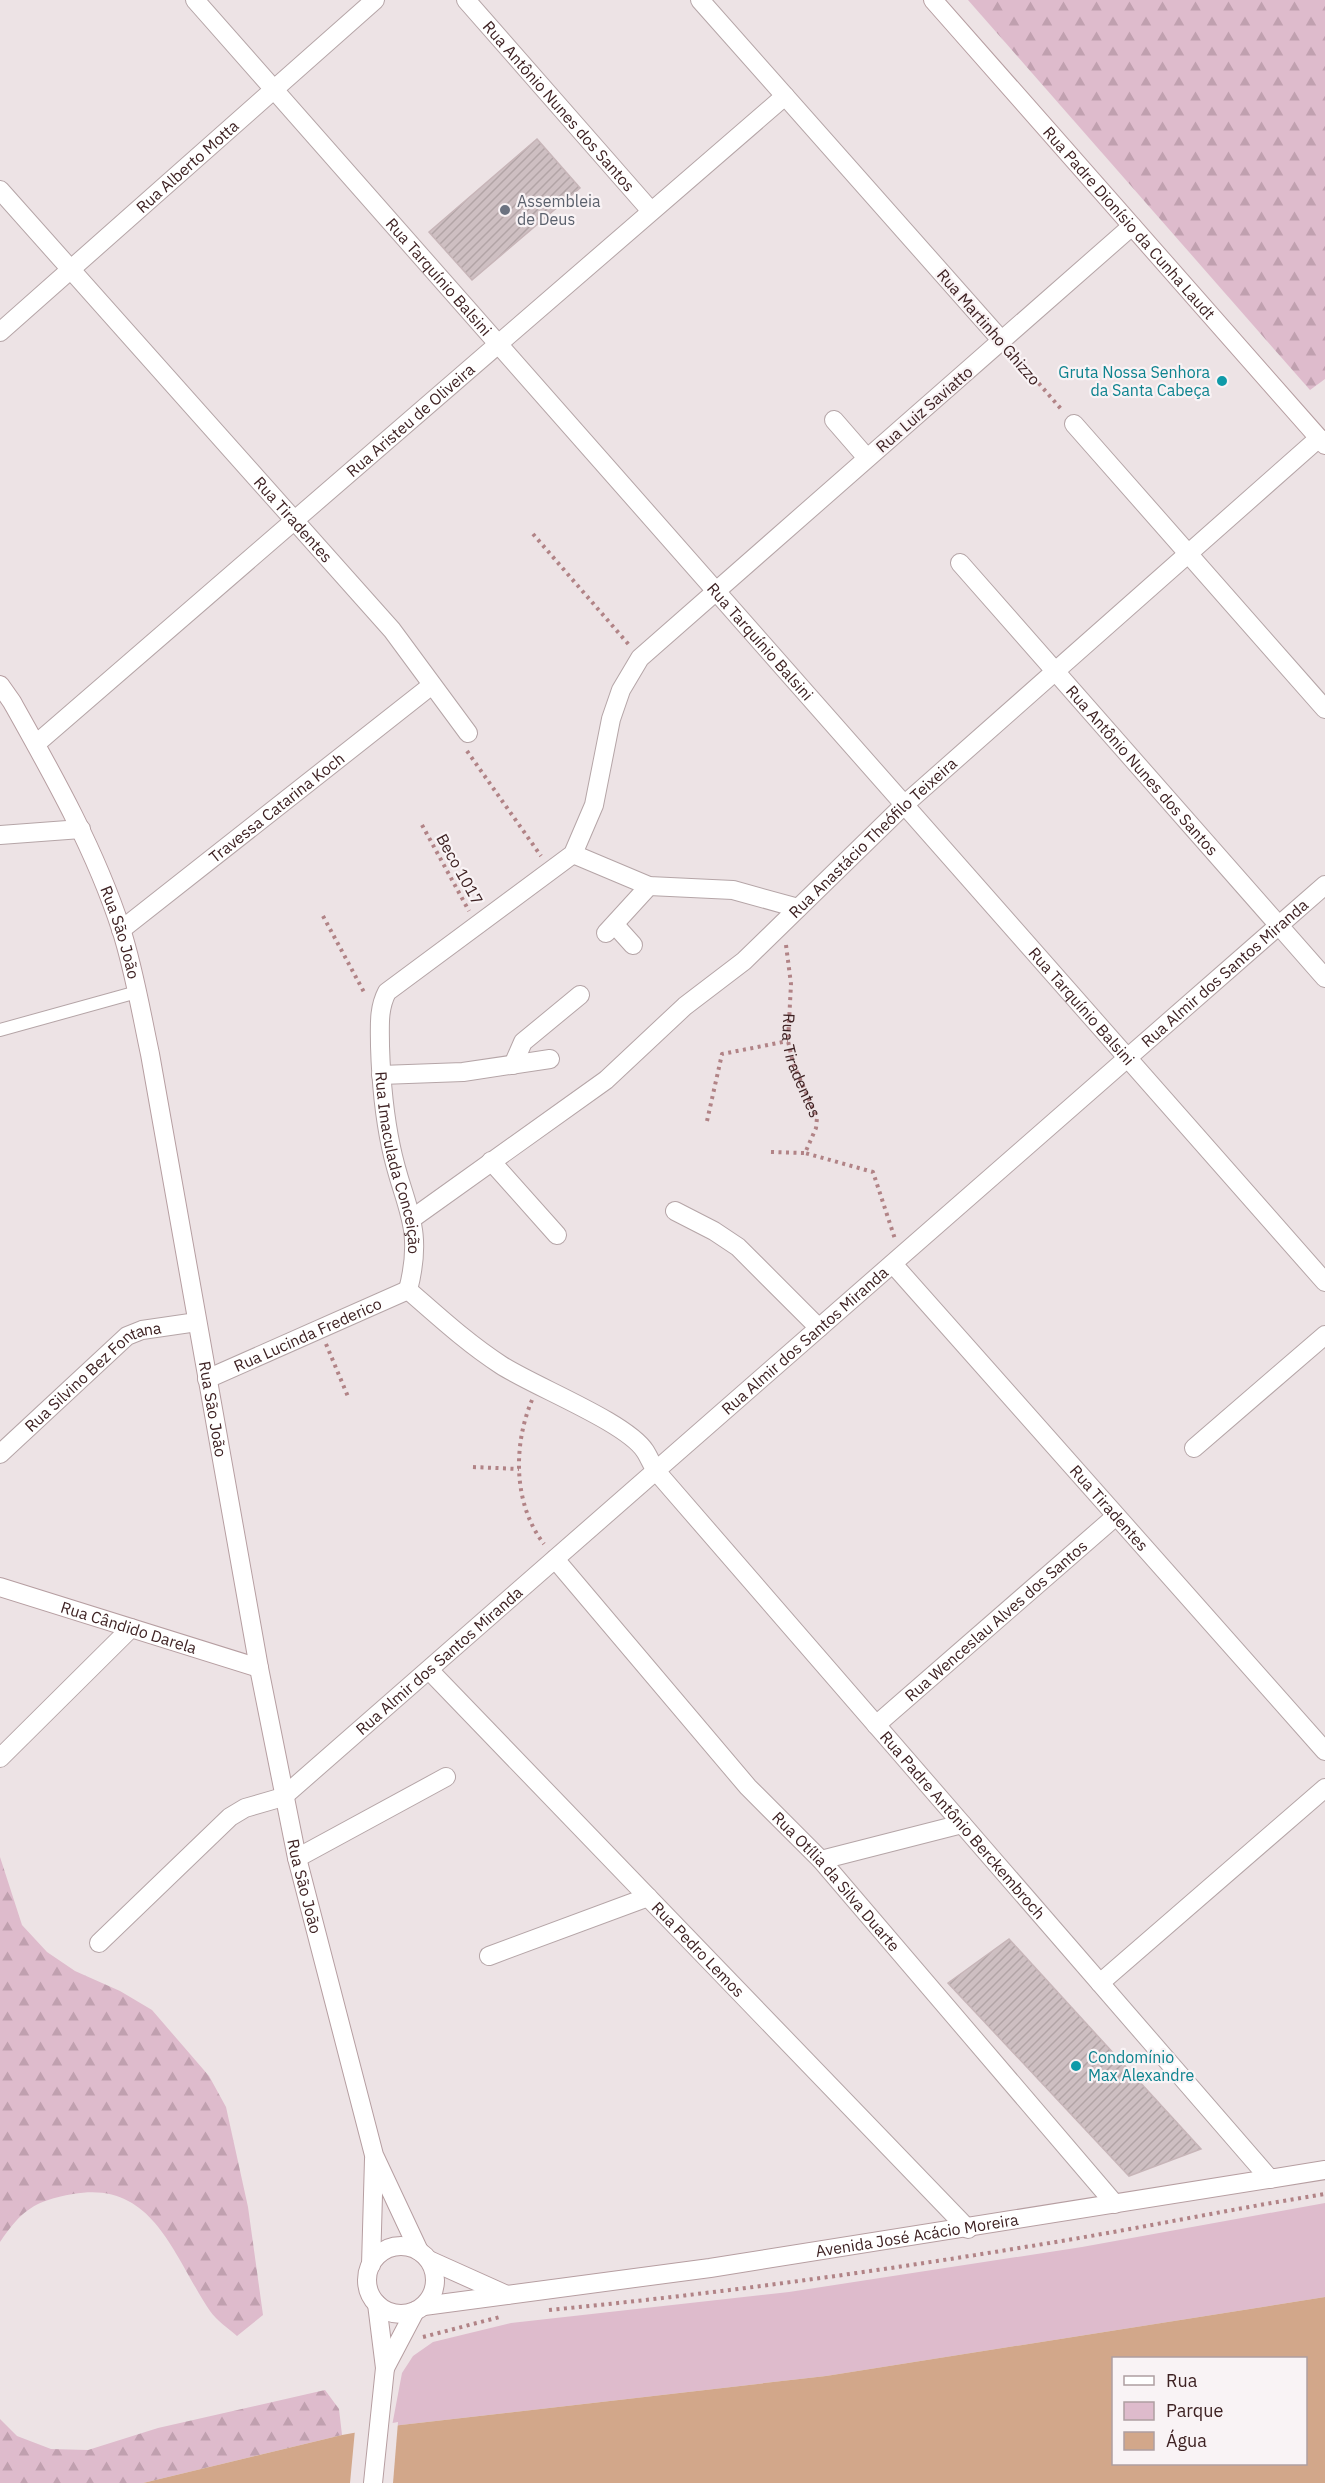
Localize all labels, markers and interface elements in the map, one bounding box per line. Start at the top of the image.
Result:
street label: Rua Antônio Nunes dos Santos [479,17,639,195]
street label: Rua Alberto Motta [132,115,243,217]
street label: Rua Padre Dionísio da Cunha Laudt [1039,122,1220,323]
place label: Assembleia de Deus [517,191,601,229]
marker: Assembleia de Deus [498,203,512,217]
street label: Rua Tarquínio Balsini [382,214,496,340]
street label: Rua Martinho Ghizzo [933,265,1045,389]
street label: Rua Aristeu de Oliveira [342,359,479,481]
street label: Rua Luiz Saviatto [871,361,977,457]
place label: Gruta Nossa Senhora da Santa Cabeça [1058,362,1210,400]
marker: Gruta Nossa Senhora da Santa Cabeça [1215,374,1229,388]
street label: Rua Tiradentes [250,472,337,566]
street label: Rua Tarquínio Balsini [703,578,818,704]
street label: Rua Antônio Nunes dos Santos [1062,681,1223,860]
street label: Travessa Catarina Koch [205,748,348,867]
street label: Rua Anastácio Theófilo Teixeira [784,753,961,922]
street label: Beco 1017 [432,830,488,908]
street label: Rua São João [96,883,144,981]
street label: Rua Almir dos Santos Miranda [1137,894,1312,1051]
street label: Rua Tarquínio Balsini [1024,943,1139,1069]
street label: Rua Tiradentes [778,1013,825,1120]
street label: Rua Imaculada Conceição [371,1071,424,1254]
street label: Rua Almir dos Santos Miranda [717,1262,892,1419]
street label: Rua Lucinda Frederico [231,1293,385,1376]
street label: Rua Silvino Bez Fontana [20,1317,163,1436]
street label: Rua São João [195,1360,231,1459]
street label: Rua Tiradentes [1066,1461,1153,1555]
street label: Rua Wenceslau Alves dos Santos [900,1536,1091,1705]
street label: Rua Almir dos Santos Miranda [351,1582,527,1739]
street label: Rua Cândido Darela [58,1597,200,1658]
street label: Rua Padre Antônio Berckembroch [876,1727,1050,1923]
street label: Rua Otília da Silva Duarte [768,1807,905,1955]
street label: Rua São João [283,1837,326,1936]
street label: Rua Pedro Lemos [648,1897,749,2001]
place label: Condomínio Max Alexandre [1088,2047,1194,2085]
marker: Condomínio Max Alexandre [1069,2059,1083,2073]
street label: Avenida José Acácio Moreira [814,2209,1020,2261]
legend [1112,2357,1307,2465]
text: Rua [1166,2369,1198,2392]
text: Parque [1166,2399,1224,2422]
text: Água [1166,2429,1207,2452]

